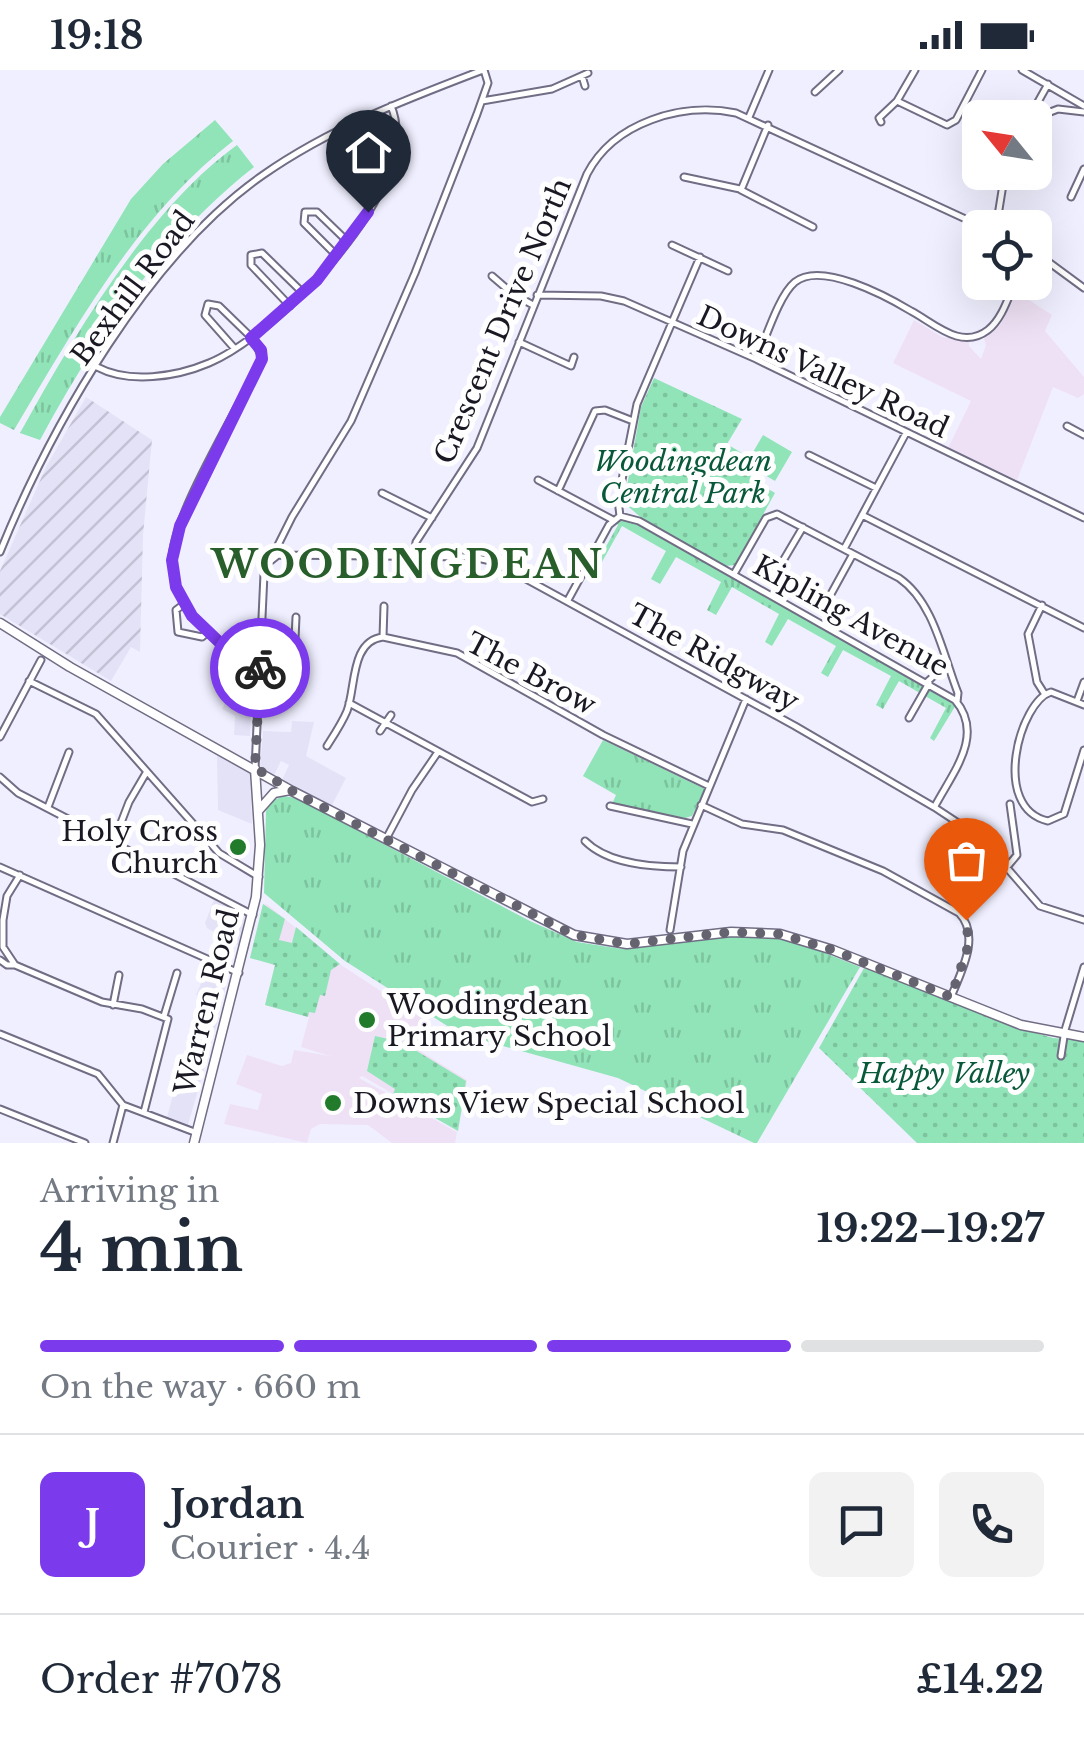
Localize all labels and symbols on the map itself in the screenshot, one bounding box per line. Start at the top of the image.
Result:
north arrow [962,100,1052,190]
pin [326,110,411,213]
street label: Crescent Drive North [427,173,579,469]
street label: Bexhill Road [64,204,202,372]
street label: Downs Valley Road [692,298,954,446]
park label: Woodingdean Central Park [594,444,772,511]
district label: WOODINGDEAN [209,541,605,588]
street label: Kipling Avenue [747,548,955,684]
street label: The Ridgway [623,597,805,719]
courier [210,618,310,718]
street label: The Brow [460,625,602,723]
place label: Holy Cross Church [61,814,218,881]
pin [924,818,1009,921]
marker: Holy Cross Church [227,836,249,858]
street label: Warren Road [167,905,247,1100]
place label: Woodingdean Primary School [386,987,611,1054]
marker: Woodingdean Primary School [356,1009,378,1031]
park label: Happy Valley [857,1056,1031,1091]
place label: Downs View Special School [353,1086,745,1121]
marker: Downs View Special School [322,1092,344,1114]

